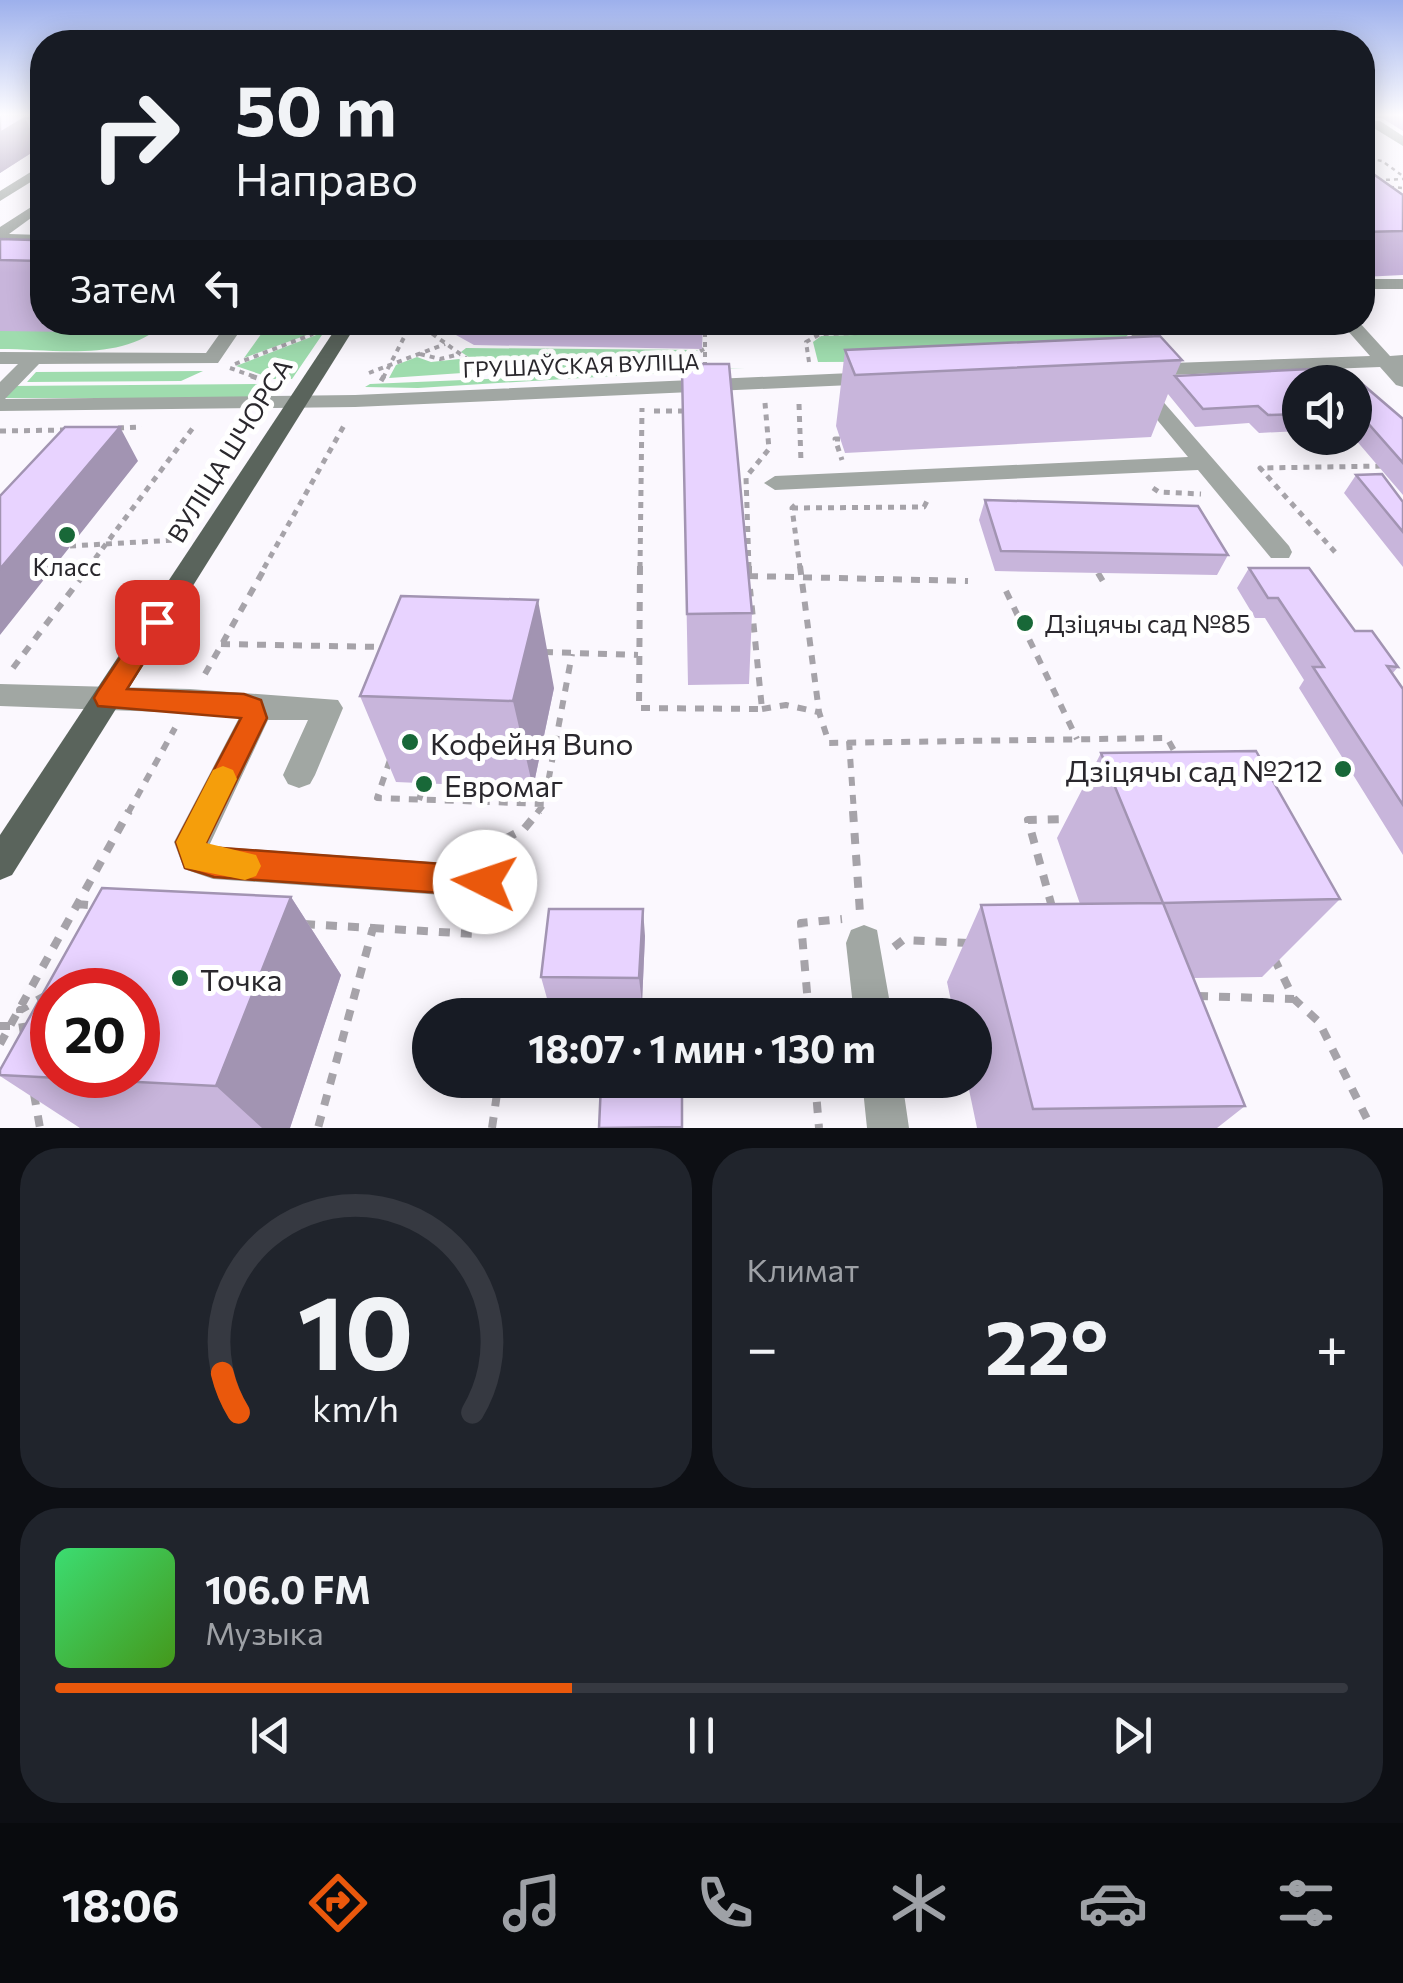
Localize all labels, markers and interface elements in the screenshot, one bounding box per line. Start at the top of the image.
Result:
text: 50 m [235,65,397,150]
icon: right [70,70,200,200]
text: Направо [235,150,418,205]
icon: left [196,260,251,315]
text: Затем [70,264,176,311]
street label: ГРУШАЎСКАЯ ВУЛІЦА [462,347,700,383]
street label: ВУЛІЦА ШЧОРСА [160,353,298,547]
map controls [1282,365,1372,455]
button: sound [1282,365,1372,455]
marker: Класс [56,524,78,546]
place label: Класс [33,551,101,581]
pin [115,580,200,665]
icon: arrive [130,595,185,650]
place label: Дзіцячы сад №85 [1045,608,1251,638]
marker: Дзіцячы сад №85 [1014,612,1036,634]
place label: Кофейня Buno [430,724,634,761]
marker: Кофейня Buno [399,731,421,753]
place label: Дзіцячы сад №212 [1066,751,1323,788]
marker: Дзіцячы сад №212 [1332,758,1354,780]
place label: Евромаг [444,766,563,803]
marker: Евромаг [413,773,435,795]
position arrow [433,830,537,934]
place label: Точка [200,960,282,997]
marker: Точка [169,967,191,989]
speed limit sign: 20 [30,968,160,1098]
text: 18:07 · 1 мин · 130 m [528,1024,876,1071]
text: Климат [747,1249,859,1289]
text: 10 [298,1264,414,1391]
text: 22° [985,1299,1108,1390]
text: − [747,1312,778,1379]
text: + [1316,1312,1348,1379]
text: km/h [312,1386,399,1429]
text: 106.0 FM [205,1565,371,1612]
text: Музыка [205,1612,324,1652]
icon: previous [243,1708,298,1763]
icon: pause [674,1708,729,1763]
icon: next [1105,1708,1160,1763]
icon: directions [303,1868,373,1938]
icon: music [497,1868,567,1938]
icon: phone [690,1868,760,1938]
icon: climate [884,1868,954,1938]
icon: car [1078,1868,1148,1938]
icon: filters [1271,1868,1341,1938]
text: 18:06 [62,1876,180,1931]

